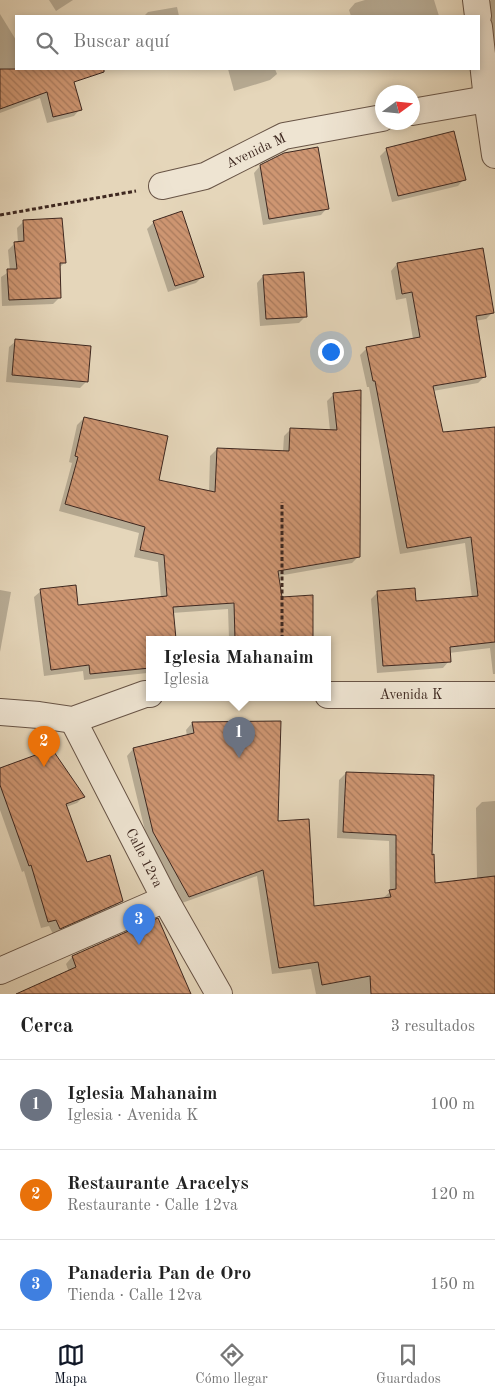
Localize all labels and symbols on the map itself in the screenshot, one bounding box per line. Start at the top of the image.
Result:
north arrow [375,85,420,130]
street label: Avenida M [224,131,288,171]
your location [318,339,344,365]
street label: Avenida K [379,688,443,702]
pin: 1 [223,717,255,758]
pin: 2 [28,726,60,767]
street label: Calle 12va [123,826,165,890]
pin: 3 [123,904,155,945]

